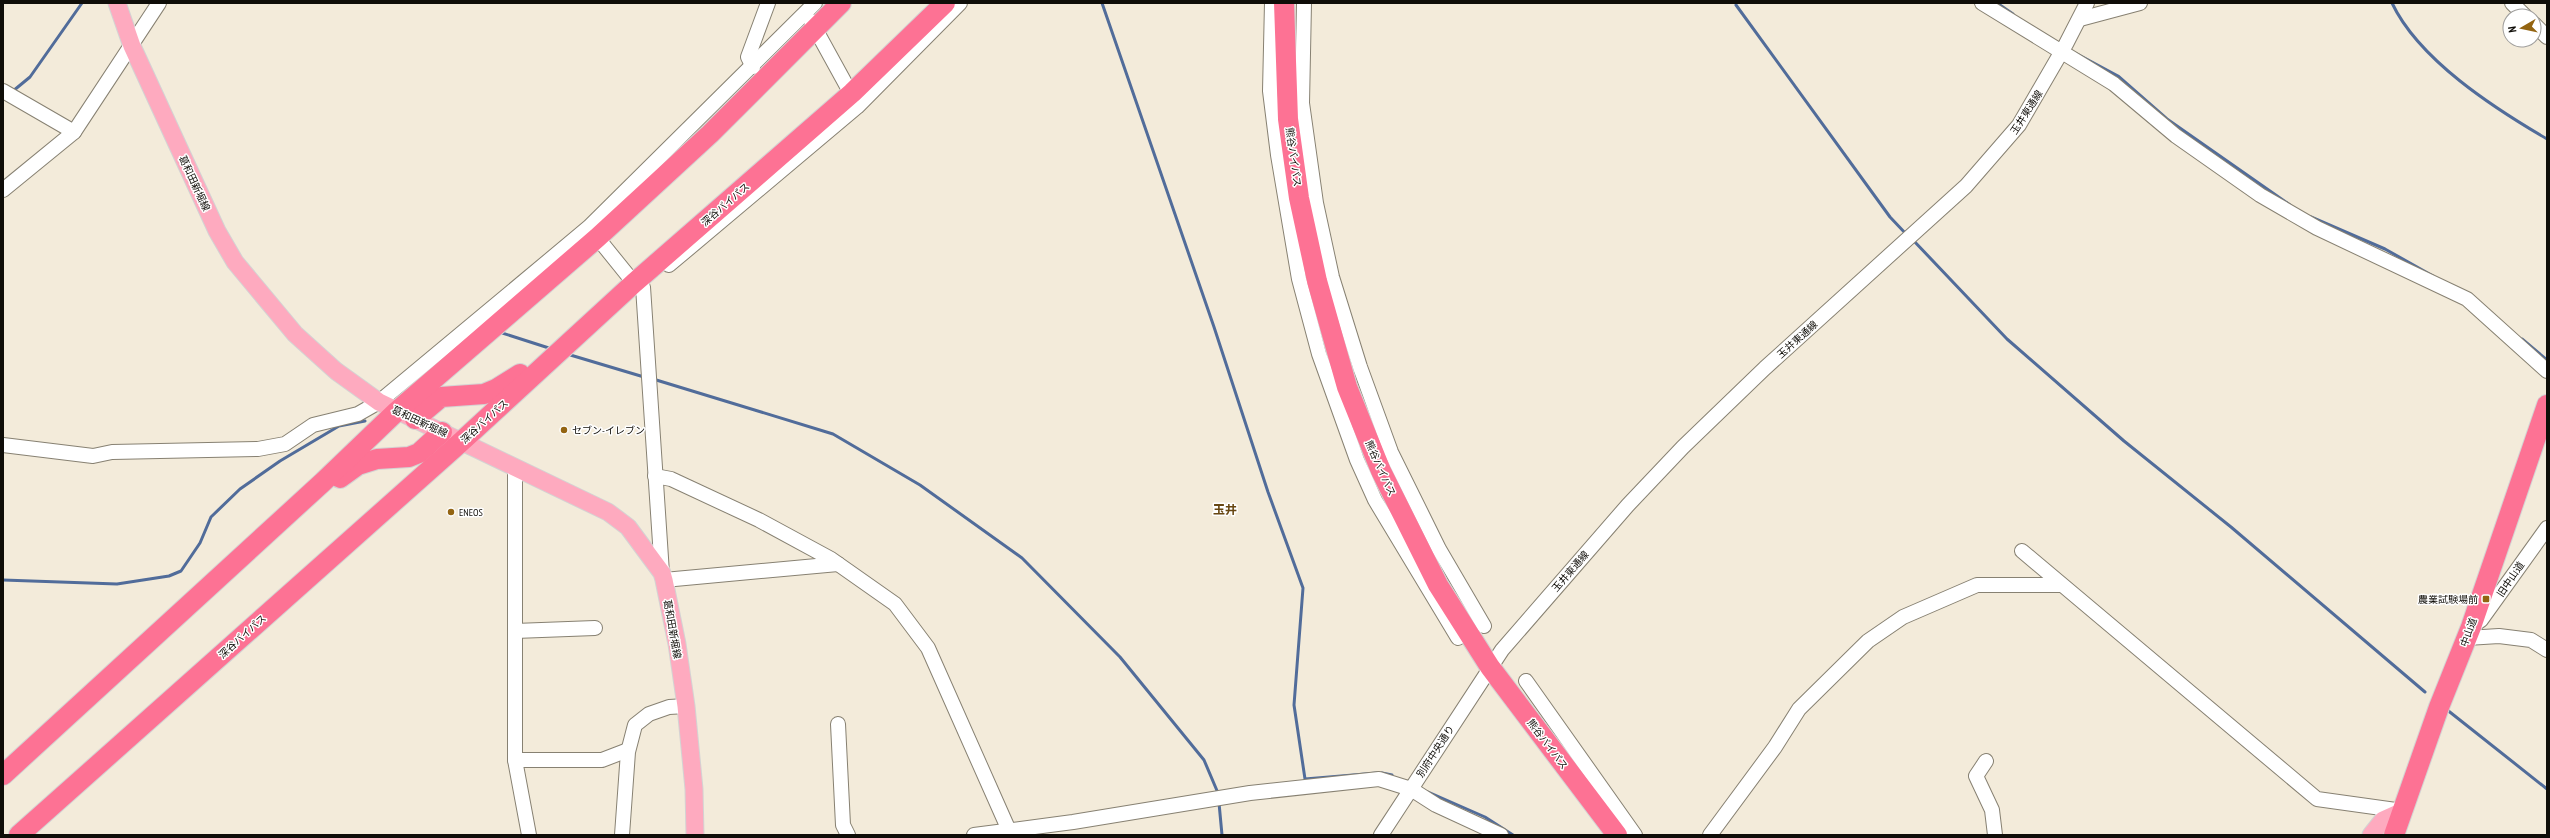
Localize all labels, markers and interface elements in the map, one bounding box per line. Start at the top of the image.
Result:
north arrow [2502,8,2542,48]
text: N [2505,25,2520,34]
street label: 玉井東通線 [2007,88,2045,137]
street label: 熊谷バイパス [1283,127,1304,188]
street label: 葛和田新堀線 [176,153,213,213]
street label: 深谷バイパス [698,180,752,229]
street label: 玉井東通線 [1774,318,1820,361]
street label: 深谷バイパス [458,397,511,446]
street label: 葛和田新堀線 [390,403,450,440]
place label: セブン-イレブン [572,424,645,437]
marker: セブン-イレブン [559,425,569,435]
street label: 熊谷バイパス [1362,438,1399,498]
district label: 玉井 [1213,502,1237,517]
place label: ENEOS [459,506,483,519]
marker: ENEOS [446,507,456,517]
street label: 玉井東通線 [1549,548,1592,594]
street label: 旧中山道 [2494,559,2527,599]
place label: 農業試験場前 [2418,593,2478,606]
marker: 農業試験場前 [2481,594,2491,604]
street label: 葛和田新堀線 [661,598,684,660]
street label: 深谷バイパス [216,612,269,661]
street label: 中山道 [2457,616,2480,648]
street label: 熊谷バイパス [1524,717,1571,772]
street label: 別府中央通り [1414,723,1457,780]

